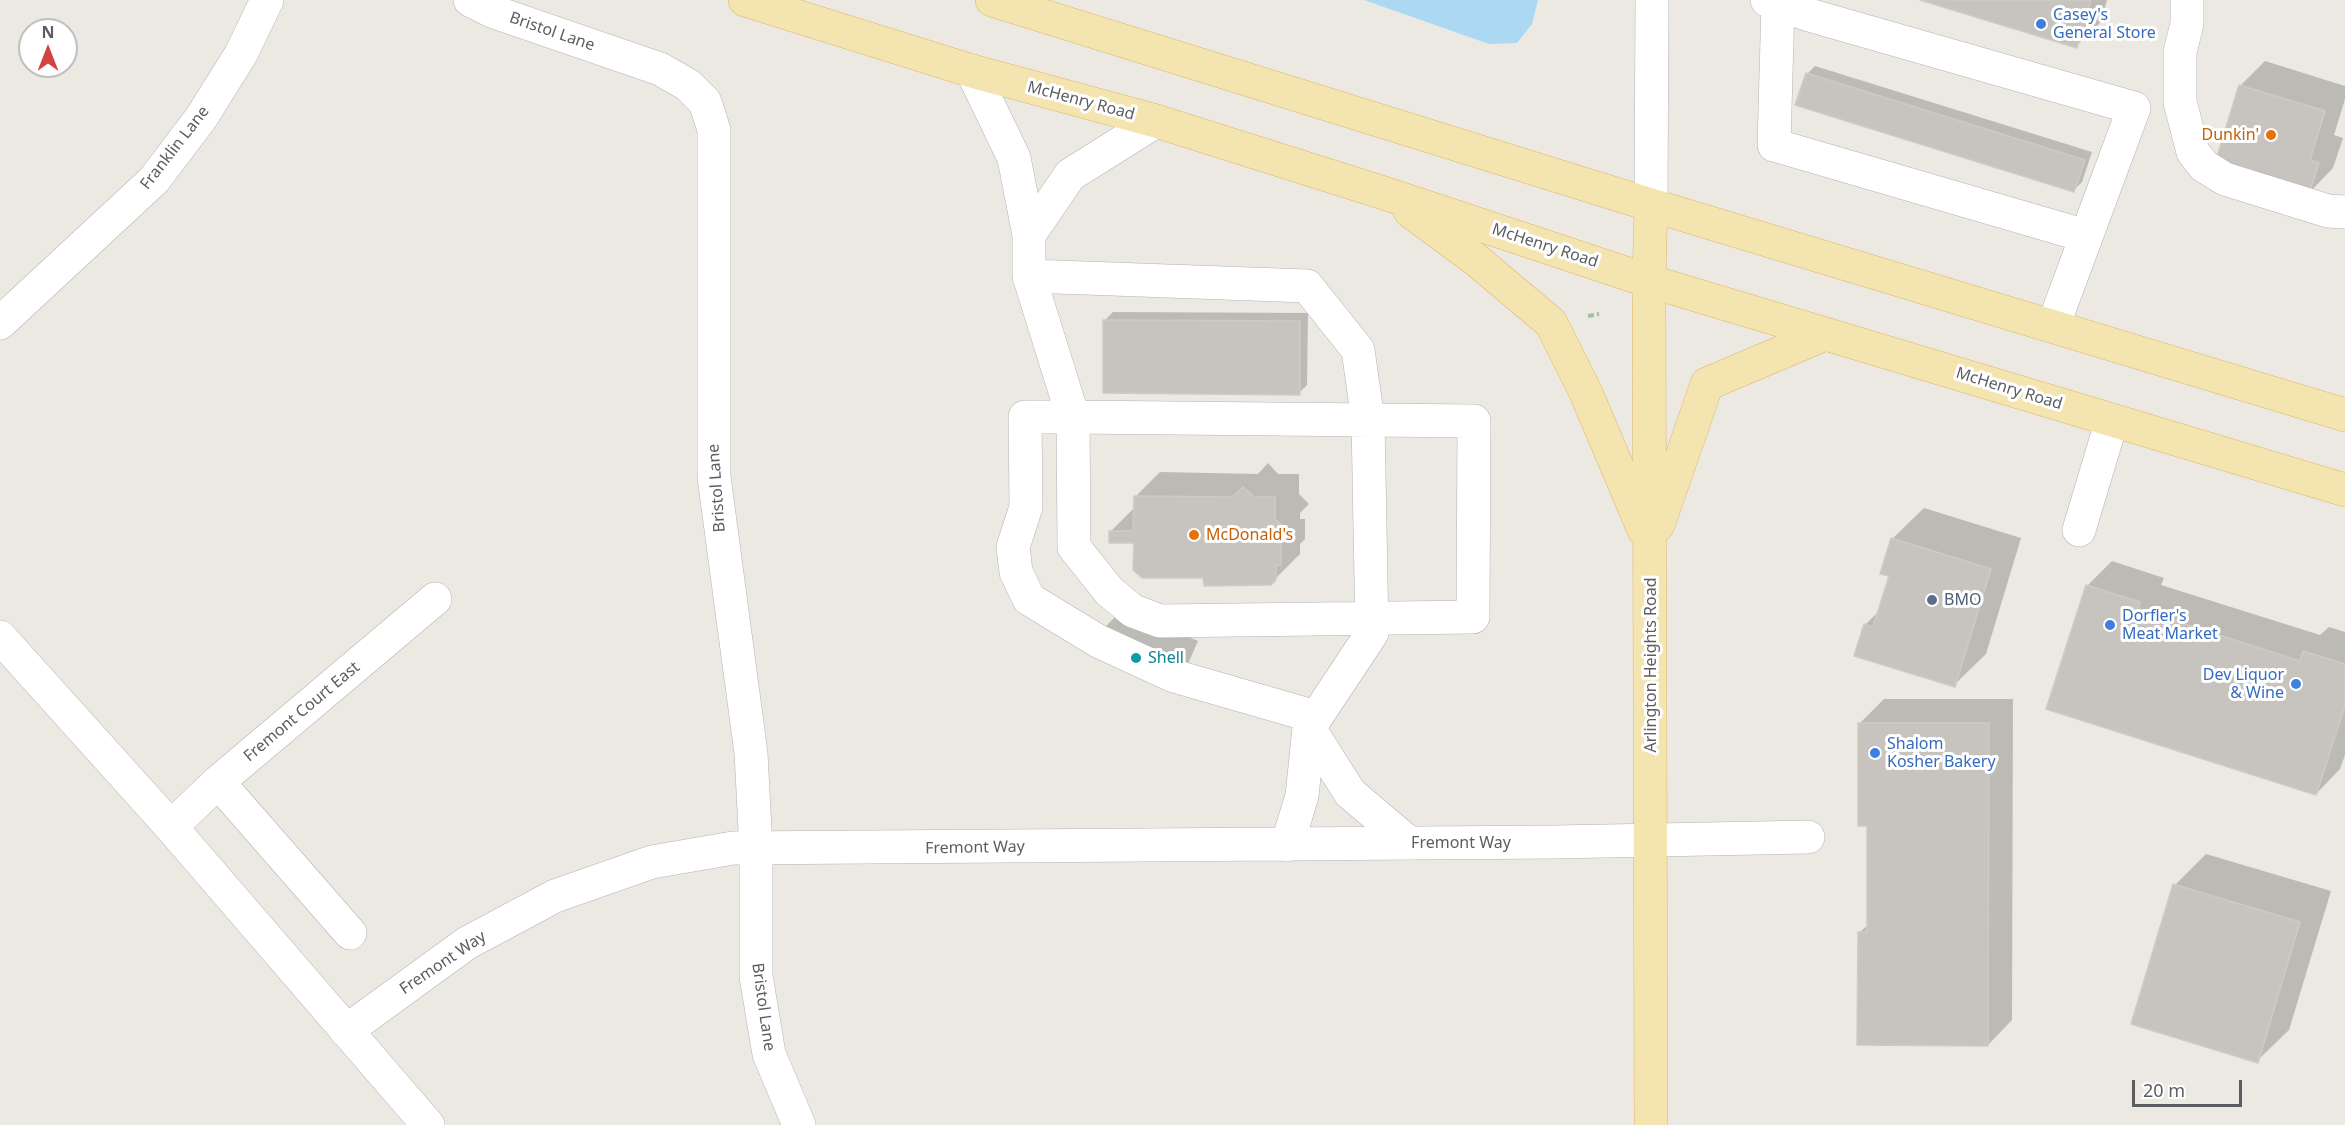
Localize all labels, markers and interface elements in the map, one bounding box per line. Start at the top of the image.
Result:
place label: Casey's General Store [2053,5,2156,43]
street label: Bristol Lane [507,8,597,56]
marker: Casey's General Store [2034,17,2048,31]
north arrow [18,18,78,78]
text: N [41,21,55,43]
street label: McHenry Road [1025,77,1137,125]
street label: Franklin Lane [136,102,214,194]
place label: Dunkin' [2202,125,2259,145]
marker: Dunkin' [2264,128,2278,142]
street label: McHenry Road [1490,220,1600,272]
street label: McHenry Road [1953,364,2065,414]
street label: Bristol Lane [704,443,730,533]
place label: McDonald's [1206,525,1293,545]
marker: McDonald's [1187,528,1201,542]
street label: Arlington Heights Road [1641,577,1661,753]
place label: BMO [1944,590,1981,610]
marker: BMO [1925,593,1939,607]
place label: Dorfler's Meat Market [2122,606,2218,644]
marker: Dorfler's Meat Market [2103,618,2117,632]
place label: Shell [1148,648,1184,668]
marker: Shell [1129,651,1143,665]
street label: Fremont Court East [240,658,364,766]
place label: Dev Liquor & Wine [2203,665,2284,703]
marker: Dev Liquor & Wine [2289,677,2303,691]
place label: Shalom Kosher Bakery [1887,734,1996,772]
marker: Shalom Kosher Bakery [1868,746,1882,760]
street label: Fremont Way [1411,833,1511,853]
street label: Fremont Way [925,838,1025,858]
street label: Fremont Way [396,927,490,999]
street label: Bristol Lane [747,962,779,1052]
scale bar [2135,1068,2244,1106]
text: 20 m [2143,1078,2185,1102]

